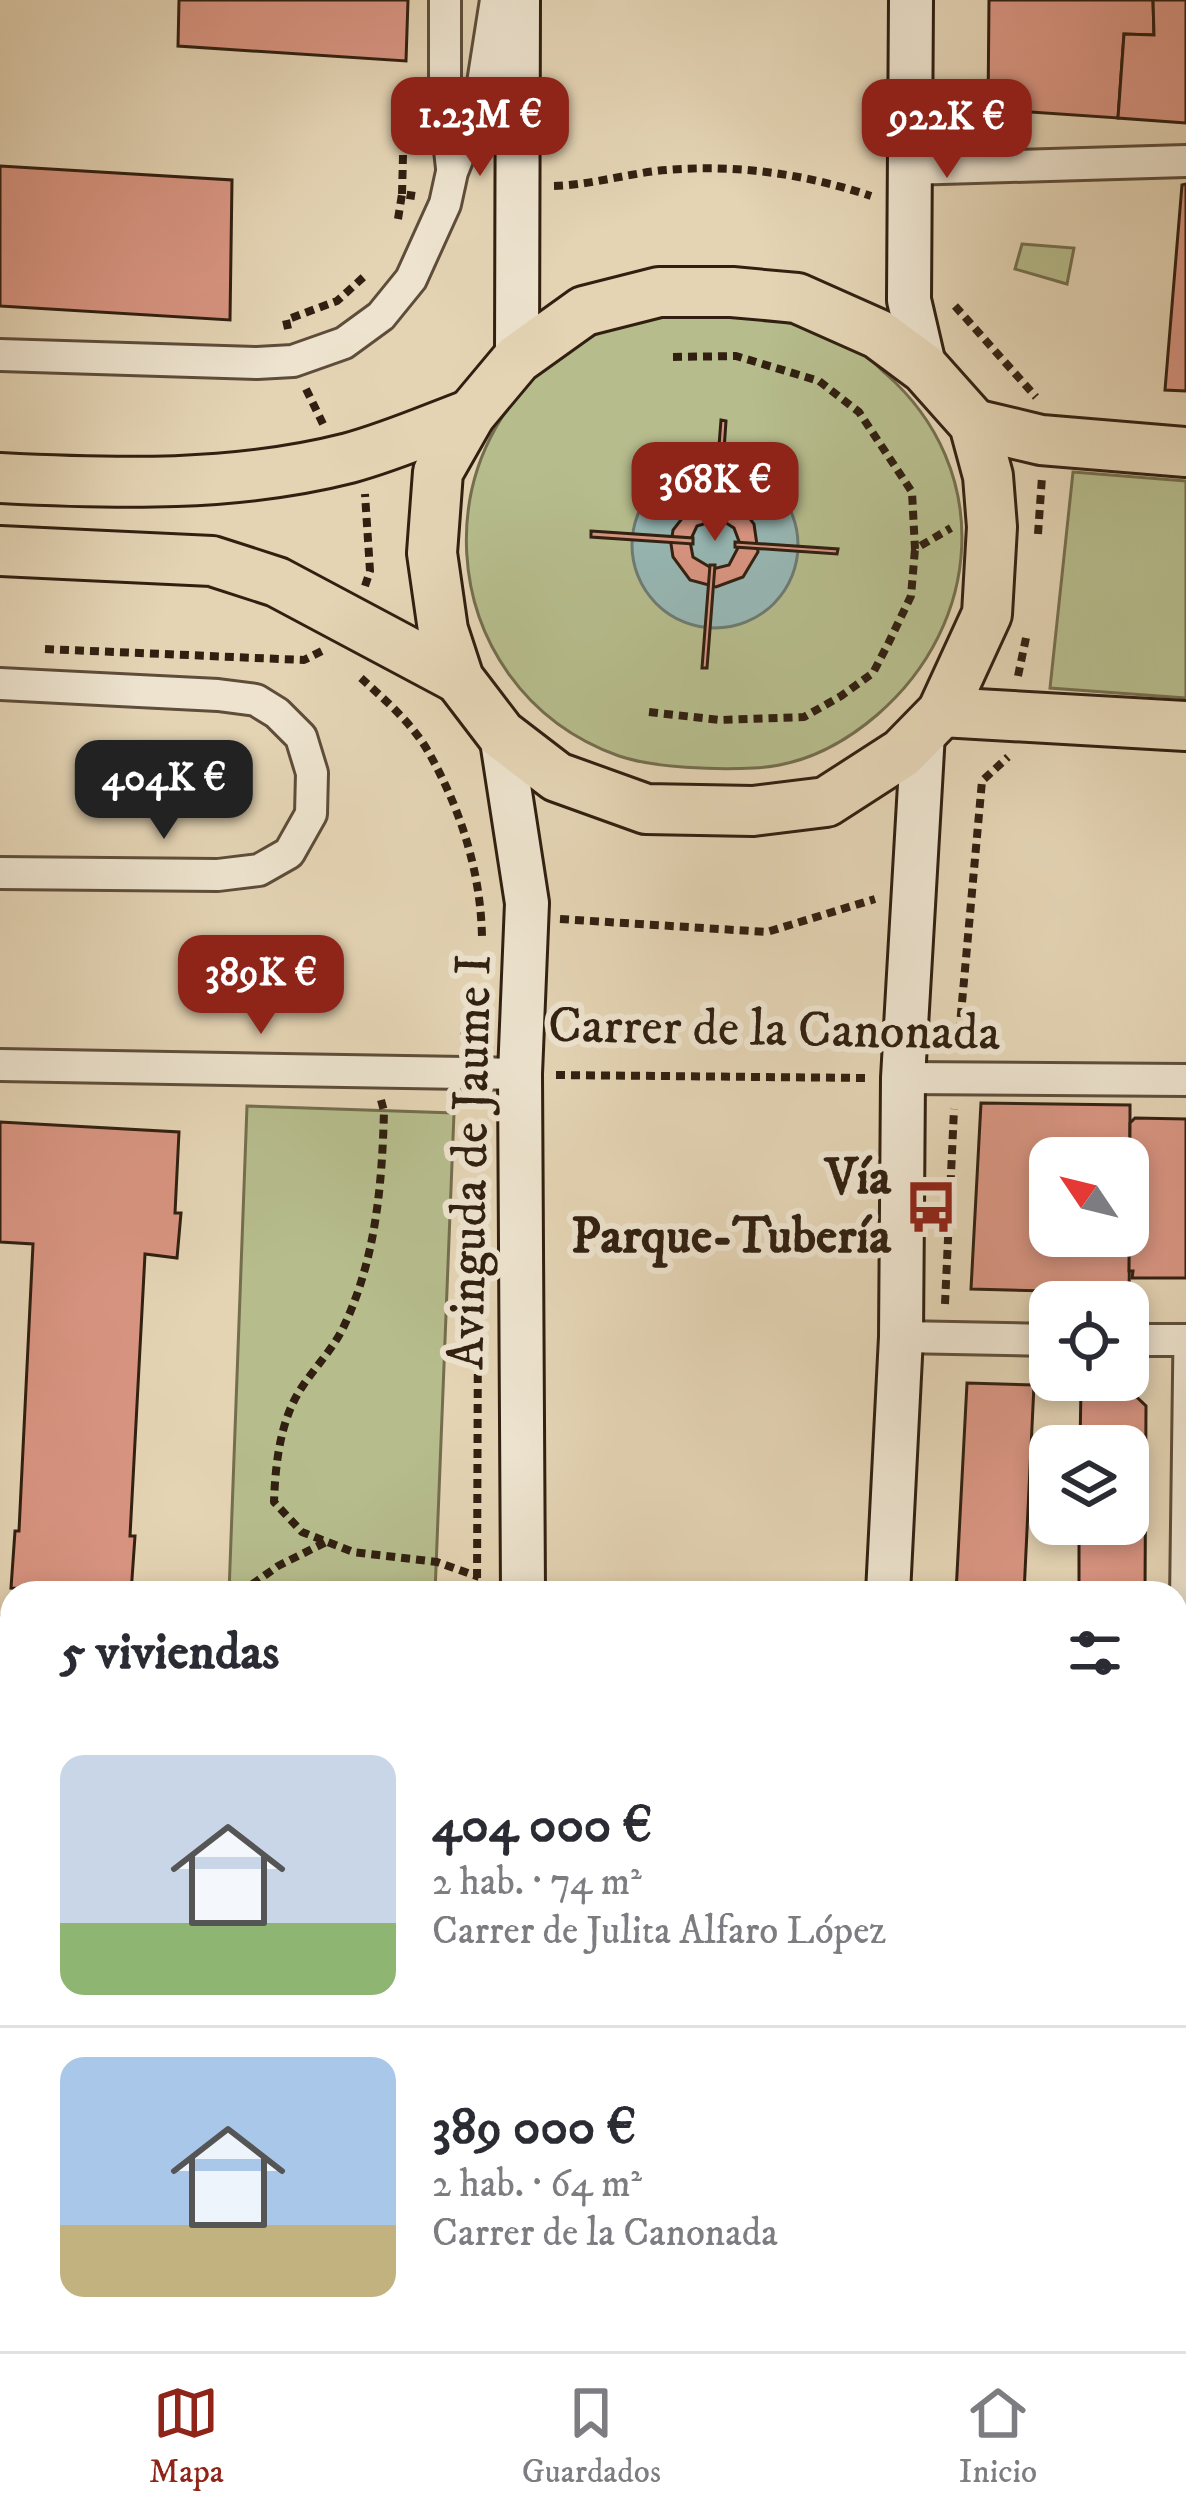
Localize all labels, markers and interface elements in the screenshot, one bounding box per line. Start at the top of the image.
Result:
pin: 1.23M € [369,77,591,179]
pin: 922K € [849,79,1045,181]
text: 1.23M € [418,91,542,140]
text: 922K € [889,93,1005,142]
pin: 368K € [617,442,813,544]
text: 368K € [659,456,771,505]
pin: 404K € [66,740,262,842]
text: 404K € [102,754,226,803]
pin: 389K € [163,935,359,1037]
text: 389K € [205,949,317,998]
street label: Avinguda de Jaume I [435,954,507,1370]
street label: Carrer de la Canonada [547,994,1001,1066]
north arrow [1029,1137,1149,1257]
map controls [1029,1137,1149,1545]
place label: Vía Parque-Tubería [571,1146,892,1269]
bus stop icon: Vía Parque-Tubería [902,1178,960,1236]
button: locate [1029,1281,1149,1401]
button: layers [1029,1425,1149,1545]
icon: filters [1062,1620,1128,1686]
text: 5 viviendas [60,1621,279,1685]
text: 404 000 € [432,1794,652,1858]
icon: home [156,1803,300,1947]
text: 2 hab. · 74 m² [432,1858,642,1907]
text: Carrer de Julita Alfaro López [432,1907,886,1956]
text: 389 000 € [432,2096,636,2160]
icon: home [156,2105,300,2249]
text: 2 hab. · 64 m² [432,2160,642,2209]
text: Carrer de la Canonada [432,2209,778,2258]
tab: Mapa [149,2380,224,2493]
tab: Guardados [522,2380,661,2493]
tab: Inicio [959,2380,1037,2493]

